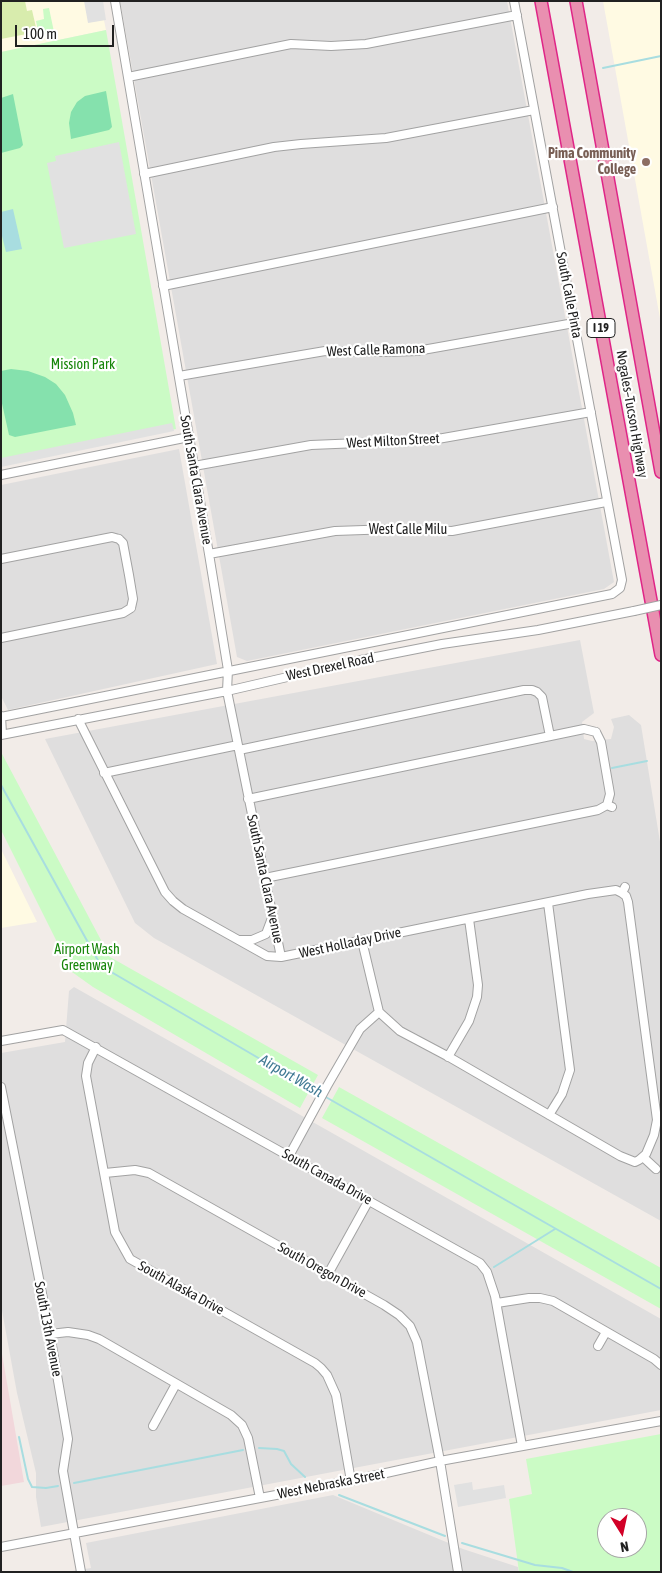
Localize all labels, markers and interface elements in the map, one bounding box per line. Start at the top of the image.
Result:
scale bar [18,15,116,47]
text: 100 m [23,25,57,42]
place label: Pima Community College [548,146,636,178]
marker: Pima Community College [640,156,652,168]
street label: South Calle Pinta [552,250,586,340]
road number: I 19 [587,318,615,338]
street label: West Calle Ramona [326,340,426,360]
street label: Nogales–Tucson Highway [613,349,651,479]
park label: Mission Park [51,357,115,373]
street label: South Santa Clara Avenue [176,414,216,546]
street label: West Milton Street [346,430,440,452]
street label: West Calle Milu [369,522,447,538]
street label: West Drexel Road [285,649,375,685]
street label: South Santa Clara Avenue [243,813,287,945]
street label: West Holladay Drive [298,924,402,962]
park label: Airport Wash Greenway [54,942,120,974]
water label: Airport Wash [256,1051,326,1101]
street label: South Canada Drive [279,1145,375,1209]
street label: South Oregon Drive [275,1239,369,1301]
street label: South Alaska Drive [135,1257,227,1319]
street label: South 13th Avenue [31,1280,65,1378]
street label: West Nebraska Street [276,1465,386,1503]
north arrow [597,1508,647,1558]
text: N [619,1538,630,1555]

